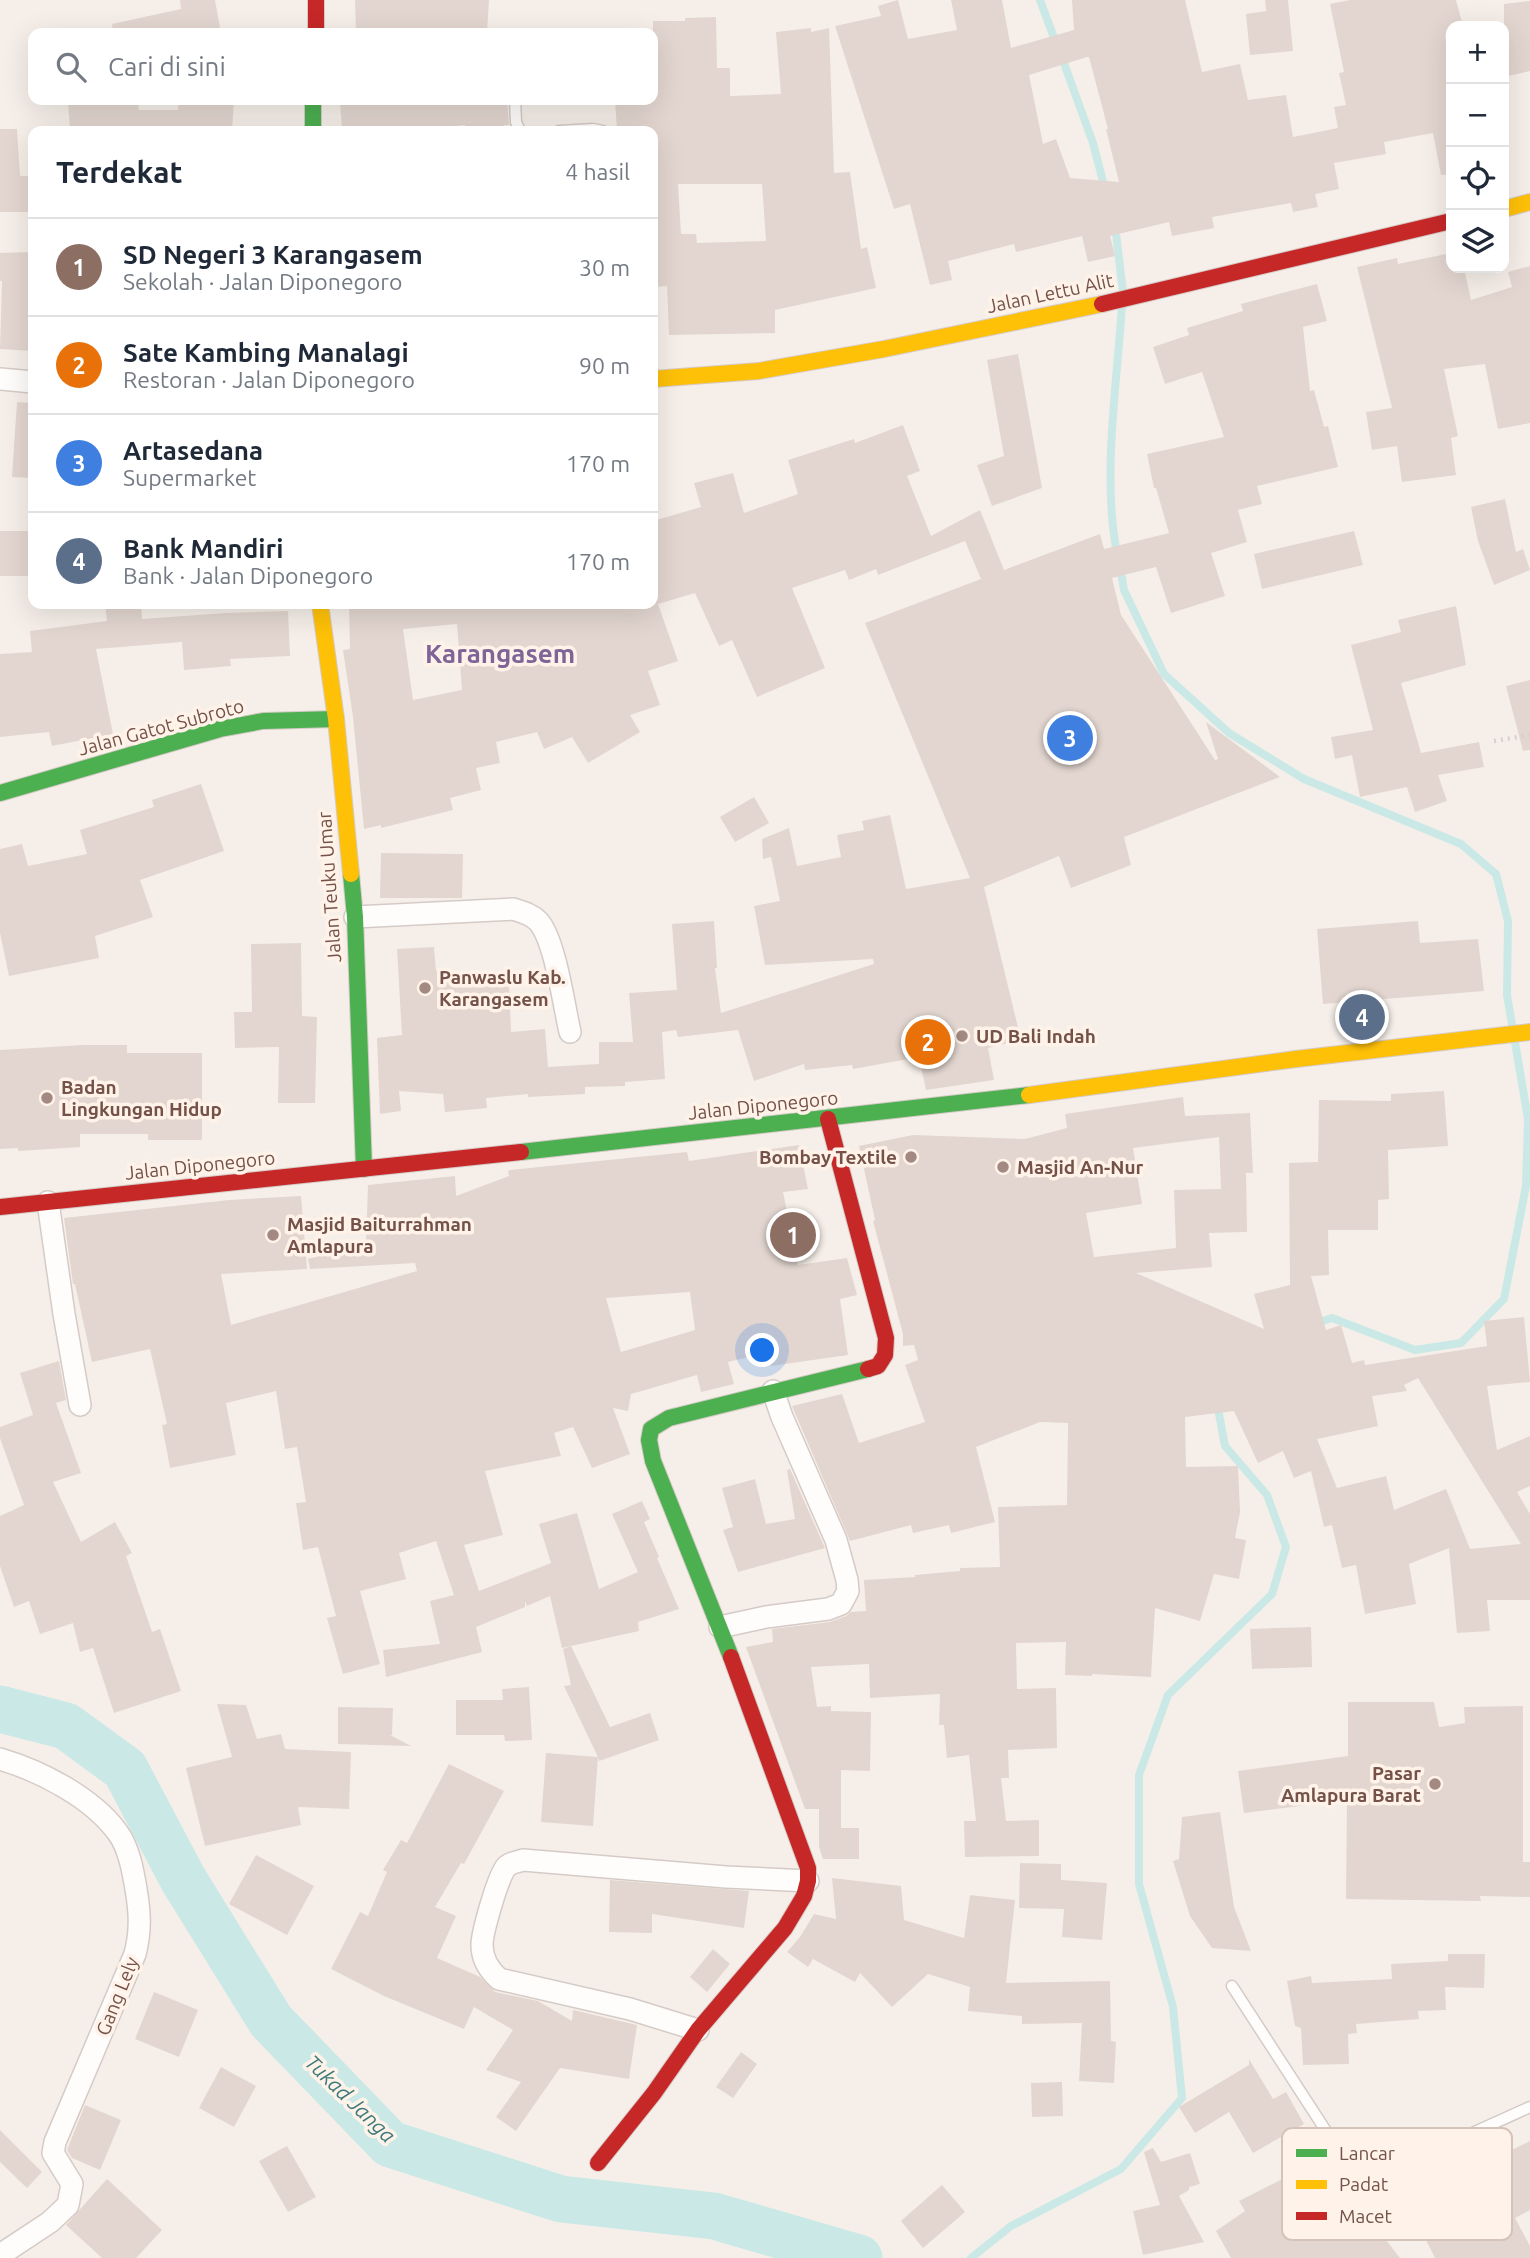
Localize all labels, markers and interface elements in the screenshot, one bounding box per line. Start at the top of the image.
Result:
map controls [1446,21,1509,273]
button: + [1446,21,1509,84]
search box [28,28,658,105]
icon: search [52,48,90,86]
text: Cari di sini [108,52,226,81]
button: − [1446,84,1509,147]
button: locate [1446,147,1509,210]
text: Terdekat [56,155,182,189]
text: 4 hasil [565,159,630,184]
button: layers [1446,210,1509,273]
text: SD Negeri 3 Karangasem [123,240,423,269]
text: 1 [73,255,85,280]
text: 30 m [579,255,630,280]
text: Sekolah · Jalan Diponegoro [123,269,402,294]
street label: Jalan Lettu Alit [985,269,1116,317]
text: Sate Kambing Manalagi [123,338,409,367]
text: 2 [73,353,85,378]
text: 90 m [579,353,630,378]
text: Restoran · Jalan Diponegoro [123,367,415,392]
text: Artasedana [123,436,263,465]
text: 3 [73,451,85,476]
text: 170 m [566,451,630,476]
text: Supermarket [123,465,256,490]
text: Bank Mandiri [123,534,284,563]
text: 4 [73,549,85,574]
text: 170 m [566,549,630,574]
text: Bank · Jalan Diponegoro [123,563,373,588]
district label: Karangasem [425,639,575,668]
street label: Jalan Gatot Subroto [76,694,246,760]
pin: 3 [1047,712,1093,764]
street label: Jalan Teuku Umar [313,811,345,963]
place label: Panwaslu Kab. Karangasem [439,966,566,1010]
marker: Panwaslu Kab. Karangasem [417,980,433,996]
pin: 4 [1339,991,1385,1043]
pin: 2 [905,1016,951,1068]
place label: UD Bali Indah [976,1025,1096,1047]
marker: UD Bali Indah [954,1028,970,1044]
place label: Badan Lingkungan Hidup [61,1076,222,1120]
street label: Jalan Diponegoro [687,1086,839,1124]
marker: Badan Lingkungan Hidup [39,1090,55,1106]
street label: Jalan Diponegoro [124,1146,276,1184]
place label: Bombay Textile [759,1146,897,1168]
marker: Bombay Textile [903,1149,919,1165]
place label: Masjid An-Nur [1017,1156,1144,1178]
marker: Masjid An-Nur [995,1159,1011,1175]
pin: 1 [770,1209,816,1261]
place label: Masjid Baiturrahman Amlapura [287,1213,472,1257]
marker: Masjid Baiturrahman Amlapura [265,1227,281,1243]
your location [745,1333,779,1367]
place label: Pasar Amlapura Barat [1281,1762,1421,1806]
marker: Pasar Amlapura Barat [1427,1776,1443,1792]
street label: Gang Lely [91,1954,143,2038]
water label: Tukad Janga [301,2050,401,2147]
legend [1282,2128,1512,2240]
text: Lancar [1339,2142,1395,2164]
text: Padat [1339,2173,1389,2195]
text: Macet [1339,2205,1393,2227]

